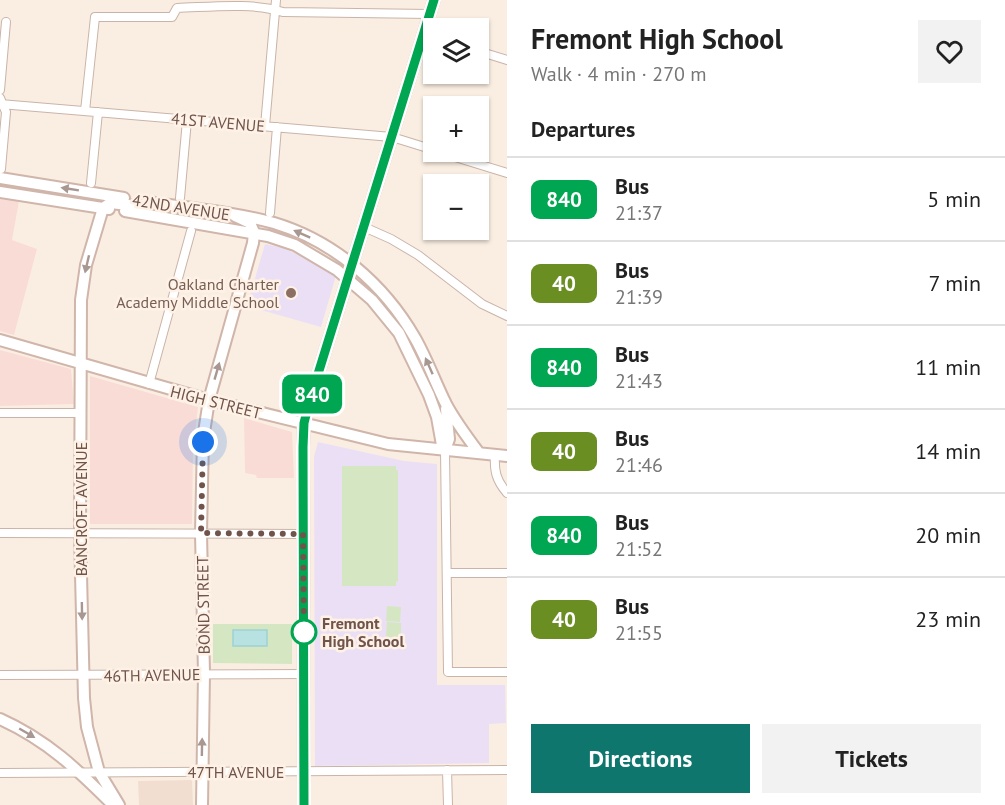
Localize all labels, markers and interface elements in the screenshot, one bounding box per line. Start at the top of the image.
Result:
map controls [423,18,489,240]
button: layers [423,18,489,84]
text: Fremont High School [531,20,783,57]
button: heart [918,20,981,83]
text: Walk · 4 min · 270 m [531,61,707,87]
button: + [423,96,489,162]
street label: 41ST AVENUE [170,108,266,136]
text: Departures [531,115,635,143]
text: Bus [615,172,649,200]
button: − [423,174,489,240]
one-way arrow [61,184,80,193]
text: 5 min [927,185,981,213]
text: 840 [546,186,582,213]
street label: 42ND AVENUE [131,189,231,225]
text: 21:37 [615,200,663,226]
one-way arrow [293,229,311,239]
one-way arrow [81,255,91,273]
text: Bus [615,256,649,284]
text: 7 min [929,269,981,297]
text: 40 [552,270,576,297]
place label: Oakland Charter Academy Middle School [116,274,280,312]
text: 21:39 [615,284,663,310]
marker: Oakland Charter Academy Middle School [284,286,298,300]
text: Bus [615,340,649,368]
text: 11 min [915,353,981,381]
text: 840 [546,354,582,381]
one-way arrow [424,358,433,375]
one-way arrow [213,362,223,380]
text: 21:43 [615,368,663,394]
line badge: 840 [278,374,346,414]
street label: HIGH STREET [168,381,264,423]
text: 840 [294,381,330,408]
text: Bus [615,424,649,452]
your location [188,427,218,457]
text: 14 min [915,437,981,465]
text: 40 [552,438,576,465]
street label: BANCROFT AVENUE [71,442,91,576]
text: 21:46 [615,452,663,478]
text: Bus [615,508,649,536]
text: 20 min [915,521,981,549]
text: 840 [546,522,582,549]
text: 21:52 [615,536,663,562]
street label: BOND STREET [192,555,214,655]
text: Bus [615,592,649,620]
one-way arrow [77,601,86,620]
text: 23 min [915,605,981,633]
text: 40 [552,606,576,633]
place label: Fremont High School [322,613,404,651]
marker: Fremont High School [291,619,317,645]
text: 21:55 [615,620,663,646]
street label: 46TH AVENUE [103,664,201,686]
button: Directions [531,724,750,793]
button: Tickets [762,724,981,793]
one-way arrow [19,728,35,739]
one-way arrow [198,737,207,756]
street label: 47TH AVENUE [188,762,284,782]

